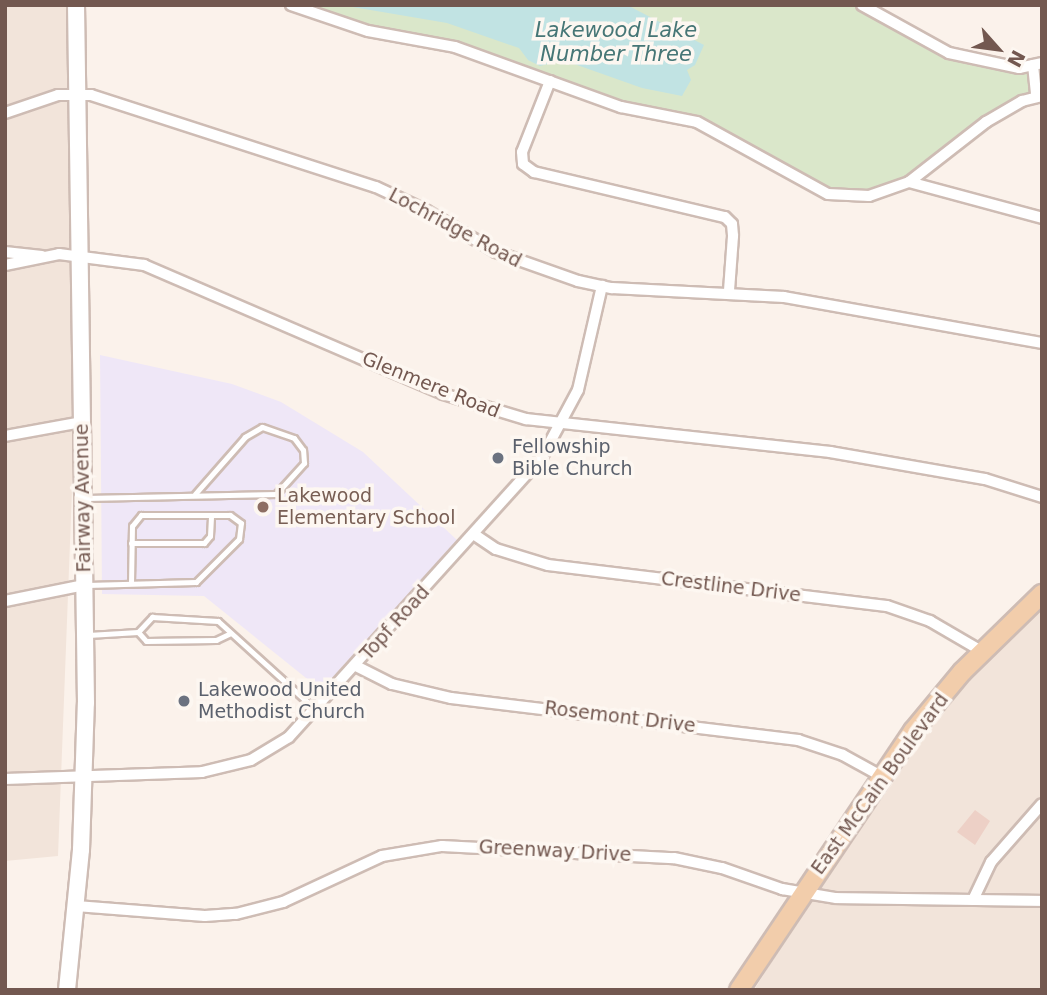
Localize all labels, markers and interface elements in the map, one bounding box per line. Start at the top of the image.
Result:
north arrow [963,14,1033,84]
water label: Lakewood Lake Number Three [535,17,697,67]
text: N [1003,47,1030,71]
street label: Lochridge Road [385,183,525,273]
street label: Glenmere Road [359,347,503,423]
street label: Fairway Avenue [70,423,96,573]
place label: Fellowship Bible Church [512,436,633,480]
marker: Fellowship Bible Church [490,450,506,466]
place label: Lakewood Elementary School [277,485,455,529]
marker: Lakewood Elementary School [255,499,271,515]
street label: Crestline Drive [660,567,802,607]
street label: Topf Road [356,581,434,665]
place label: Lakewood United Methodist Church [198,679,365,723]
street label: East McCain Boulevard [807,689,953,879]
marker: Lakewood United Methodist Church [176,693,192,709]
street label: Rosemont Drive [543,696,697,738]
street label: Greenway Drive [478,836,632,866]

